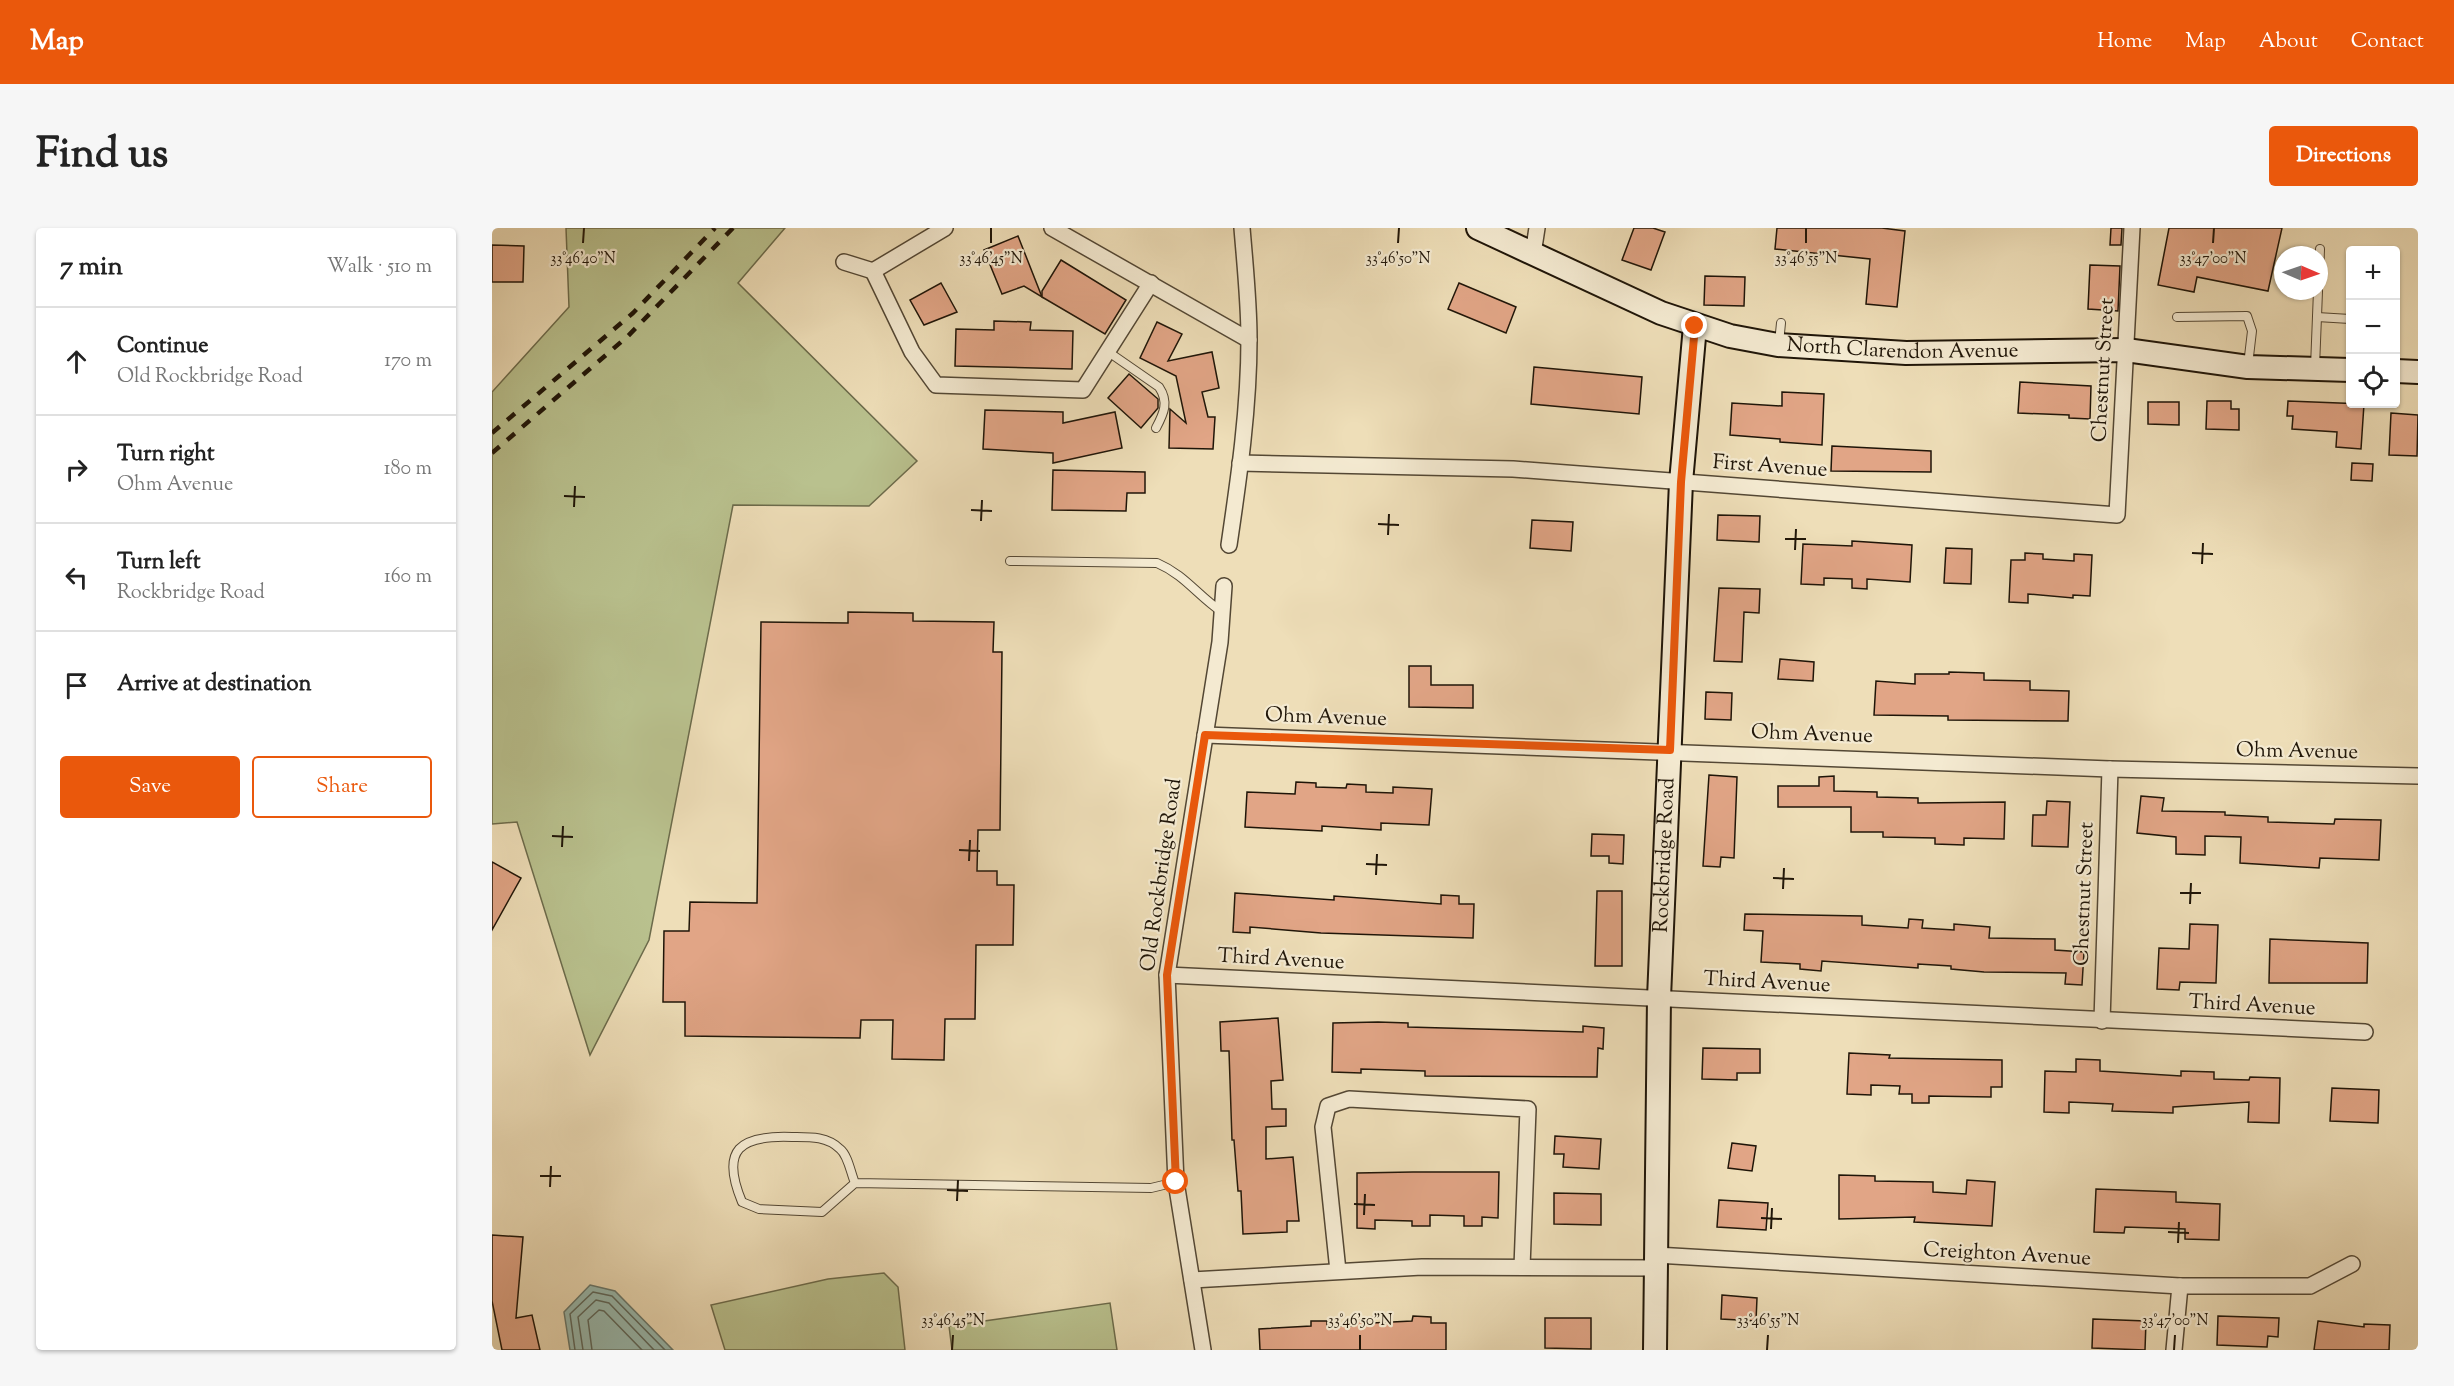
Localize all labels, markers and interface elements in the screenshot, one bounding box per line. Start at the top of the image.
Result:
text: Map [30,22,84,62]
text: Home [2097,27,2152,57]
text: Map [2185,27,2226,57]
text: About [2259,27,2318,57]
text: Contact [2351,27,2424,57]
text: Find us [36,126,168,186]
button: Directions [2269,126,2418,186]
north arrow [2274,246,2328,300]
map controls [2346,246,2400,408]
button: + [2346,246,2400,300]
text: 7 min [60,249,123,286]
text: 33°46'40"N [550,249,616,270]
text: 33°46'45"N [959,249,1023,270]
text: 33°46'50"N [1366,249,1430,270]
text: 33°46'55"N [1775,249,1837,270]
text: 33°47'00"N [2180,249,2246,270]
text: Walk · 510 m [327,253,432,282]
street label: Chestnut Street [2085,297,2123,443]
button: − [2346,300,2400,354]
route end [1681,312,1707,338]
text: Continue [117,331,208,363]
street label: North Clarendon Avenue [1786,331,2019,368]
icon: ahead [60,345,93,378]
text: 170 m [384,347,432,376]
button: locate [2346,354,2400,408]
text: Old Rockbridge Road [117,363,303,392]
text: Turn right [117,439,214,471]
street label: First Avenue [1712,448,1828,486]
icon: right [60,453,93,486]
text: 180 m [384,455,432,484]
text: Ohm Avenue [117,471,233,500]
text: Turn left [117,547,200,579]
icon: left [60,561,93,594]
text: 160 m [384,563,432,592]
text: Rockbridge Road [117,579,265,608]
icon: arrive [60,669,93,702]
text: Arrive at destination [117,669,312,701]
street label: Ohm Avenue [1264,701,1388,735]
street label: Ohm Avenue [1750,718,1874,752]
street label: Ohm Avenue [2236,736,2358,768]
button: Save [60,756,240,818]
button: Share [252,756,432,818]
street label: Old Rockbridge Road [1134,776,1190,974]
street label: Rockbridge Road [1647,777,1683,933]
street label: Chestnut Street [2067,821,2103,967]
street label: Third Avenue [1217,942,1345,978]
street label: Third Avenue [1703,965,1831,1001]
street label: Third Avenue [2188,988,2316,1024]
route start [1162,1168,1188,1194]
street label: Creighton Avenue [1922,1236,2092,1274]
text: 33°46'45"N [921,1311,985,1332]
text: 33°46'50"N [1328,1311,1392,1332]
text: 33°46'55"N [1737,1311,1799,1332]
text: 33°47'00"N [2142,1311,2208,1332]

